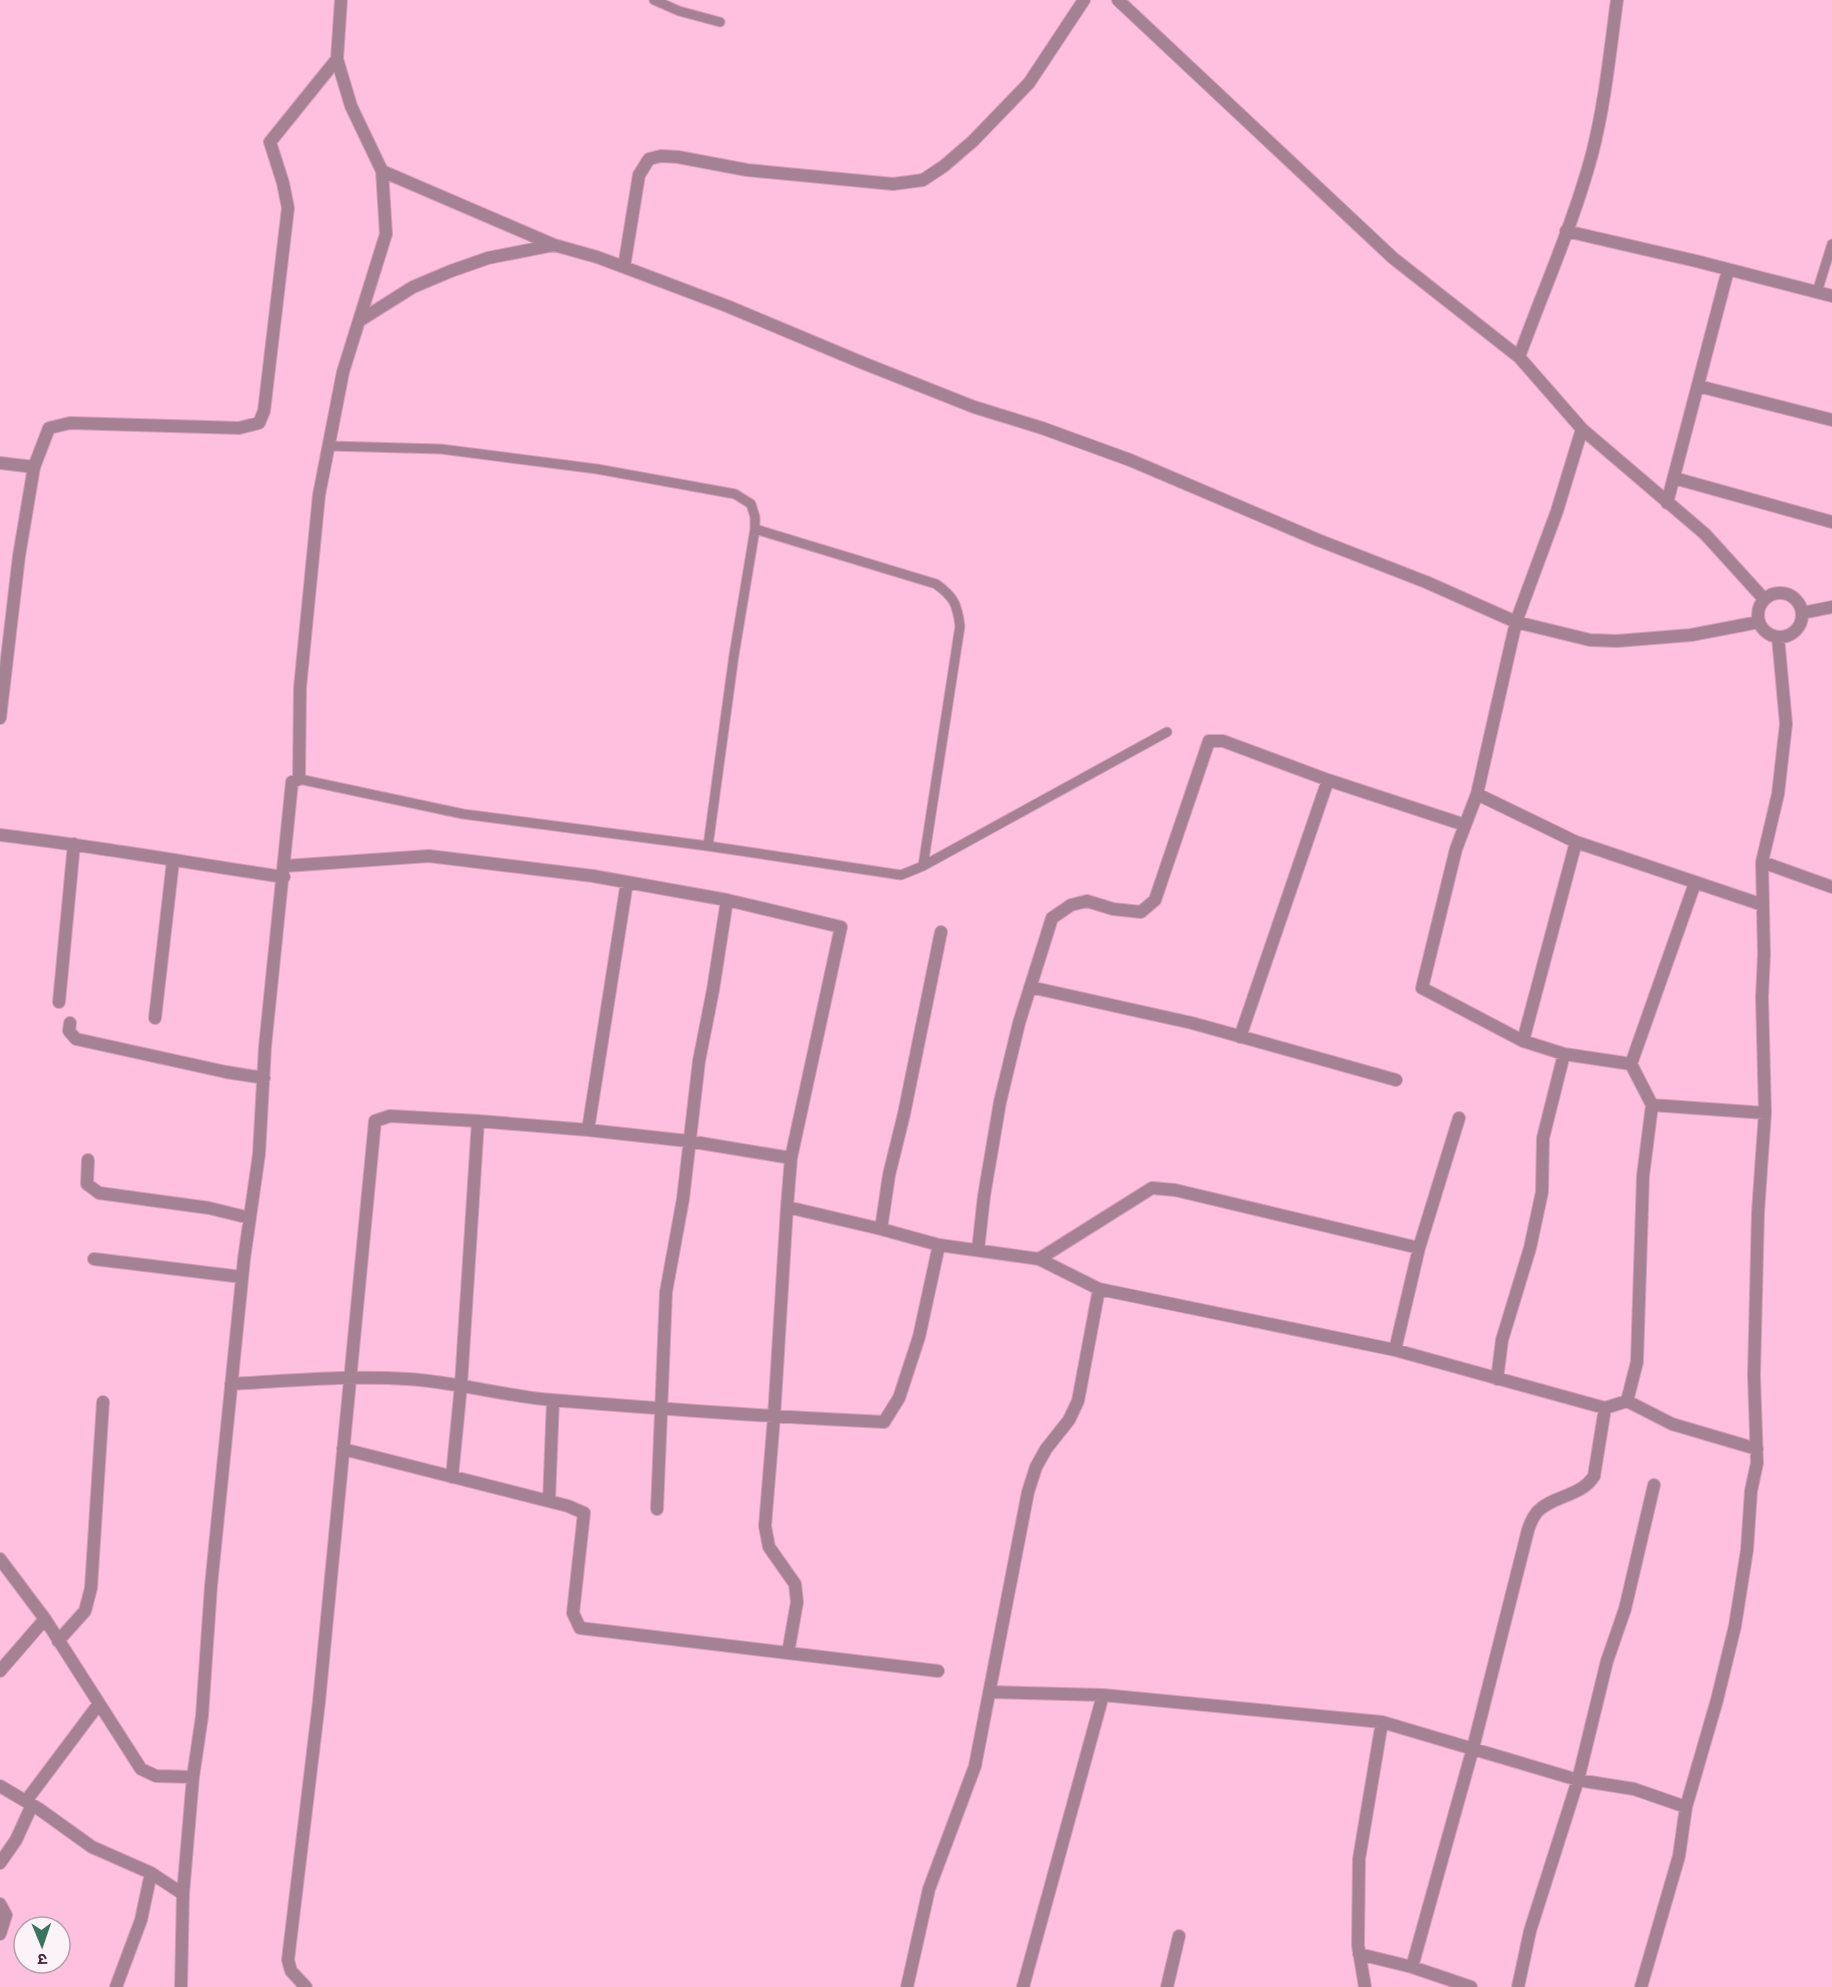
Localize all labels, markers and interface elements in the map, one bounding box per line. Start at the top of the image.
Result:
north arrow [12,1915,72,1975]
text: उ [37,1949,48,1970]

